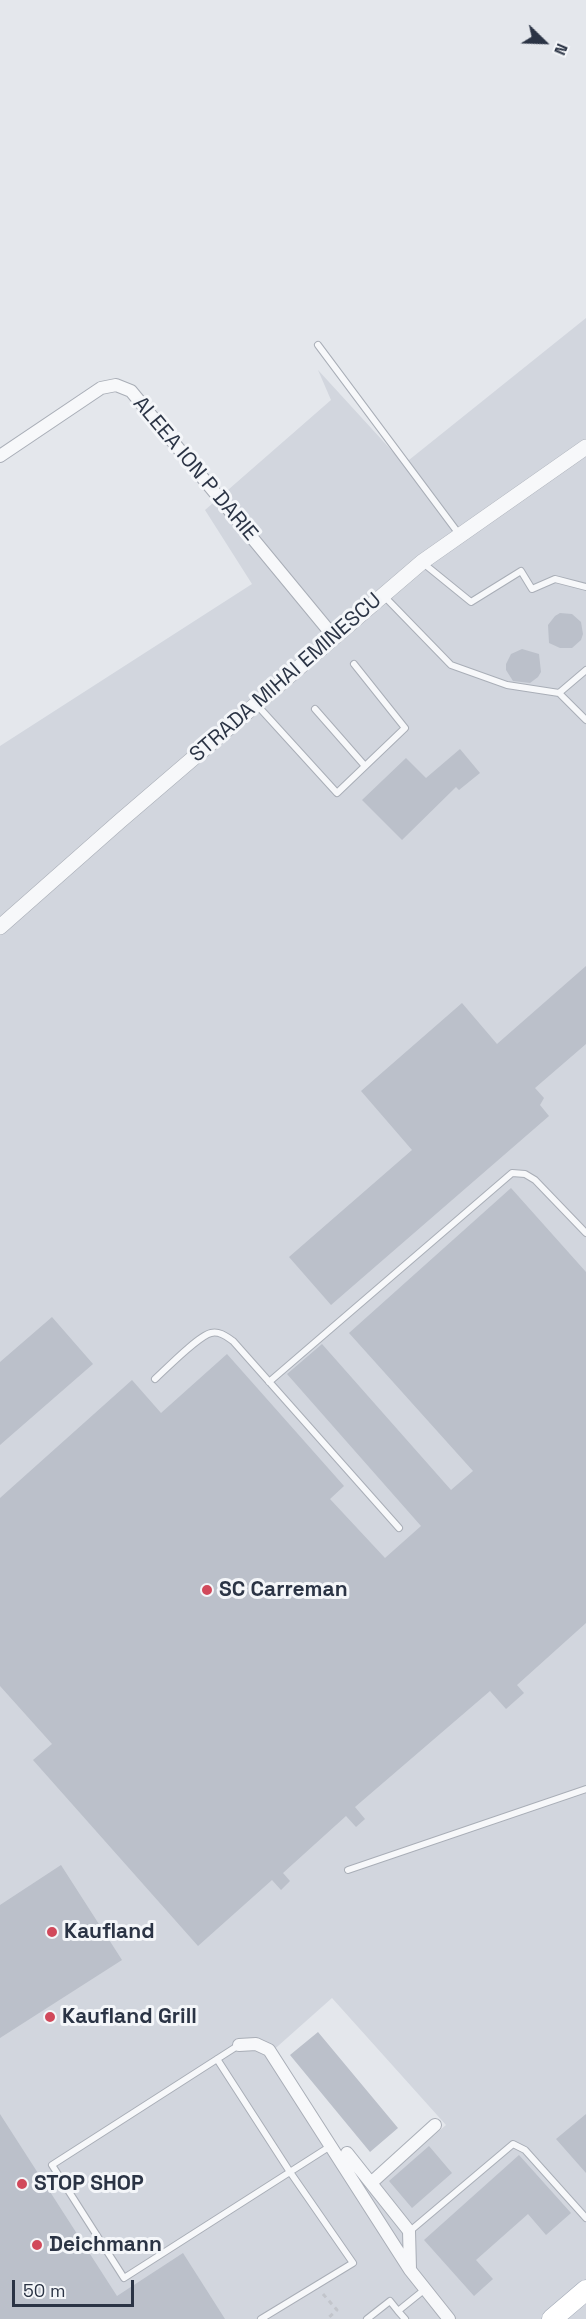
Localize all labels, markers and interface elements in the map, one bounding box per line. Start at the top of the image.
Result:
north arrow [514,12,574,72]
text: N [549,40,573,58]
street label: ALEEA ION P DARIE [127,392,263,546]
street label: STRADA MIHAI EMINESCU [185,588,387,768]
place label: SC Carreman [219,1577,348,1603]
marker: SC Carreman [200,1583,214,1597]
place label: Kaufland [64,1919,155,1945]
marker: Kaufland [45,1925,59,1939]
place label: Kaufland Grill [62,2004,197,2030]
marker: Kaufland Grill [43,2010,57,2024]
place label: STOP SHOP [34,2171,144,2197]
marker: STOP SHOP [15,2177,29,2191]
place label: Deichmann [49,2232,162,2258]
marker: Deichmann [30,2238,44,2252]
scale bar [15,2268,136,2306]
text: 50 m [23,2279,65,2302]

